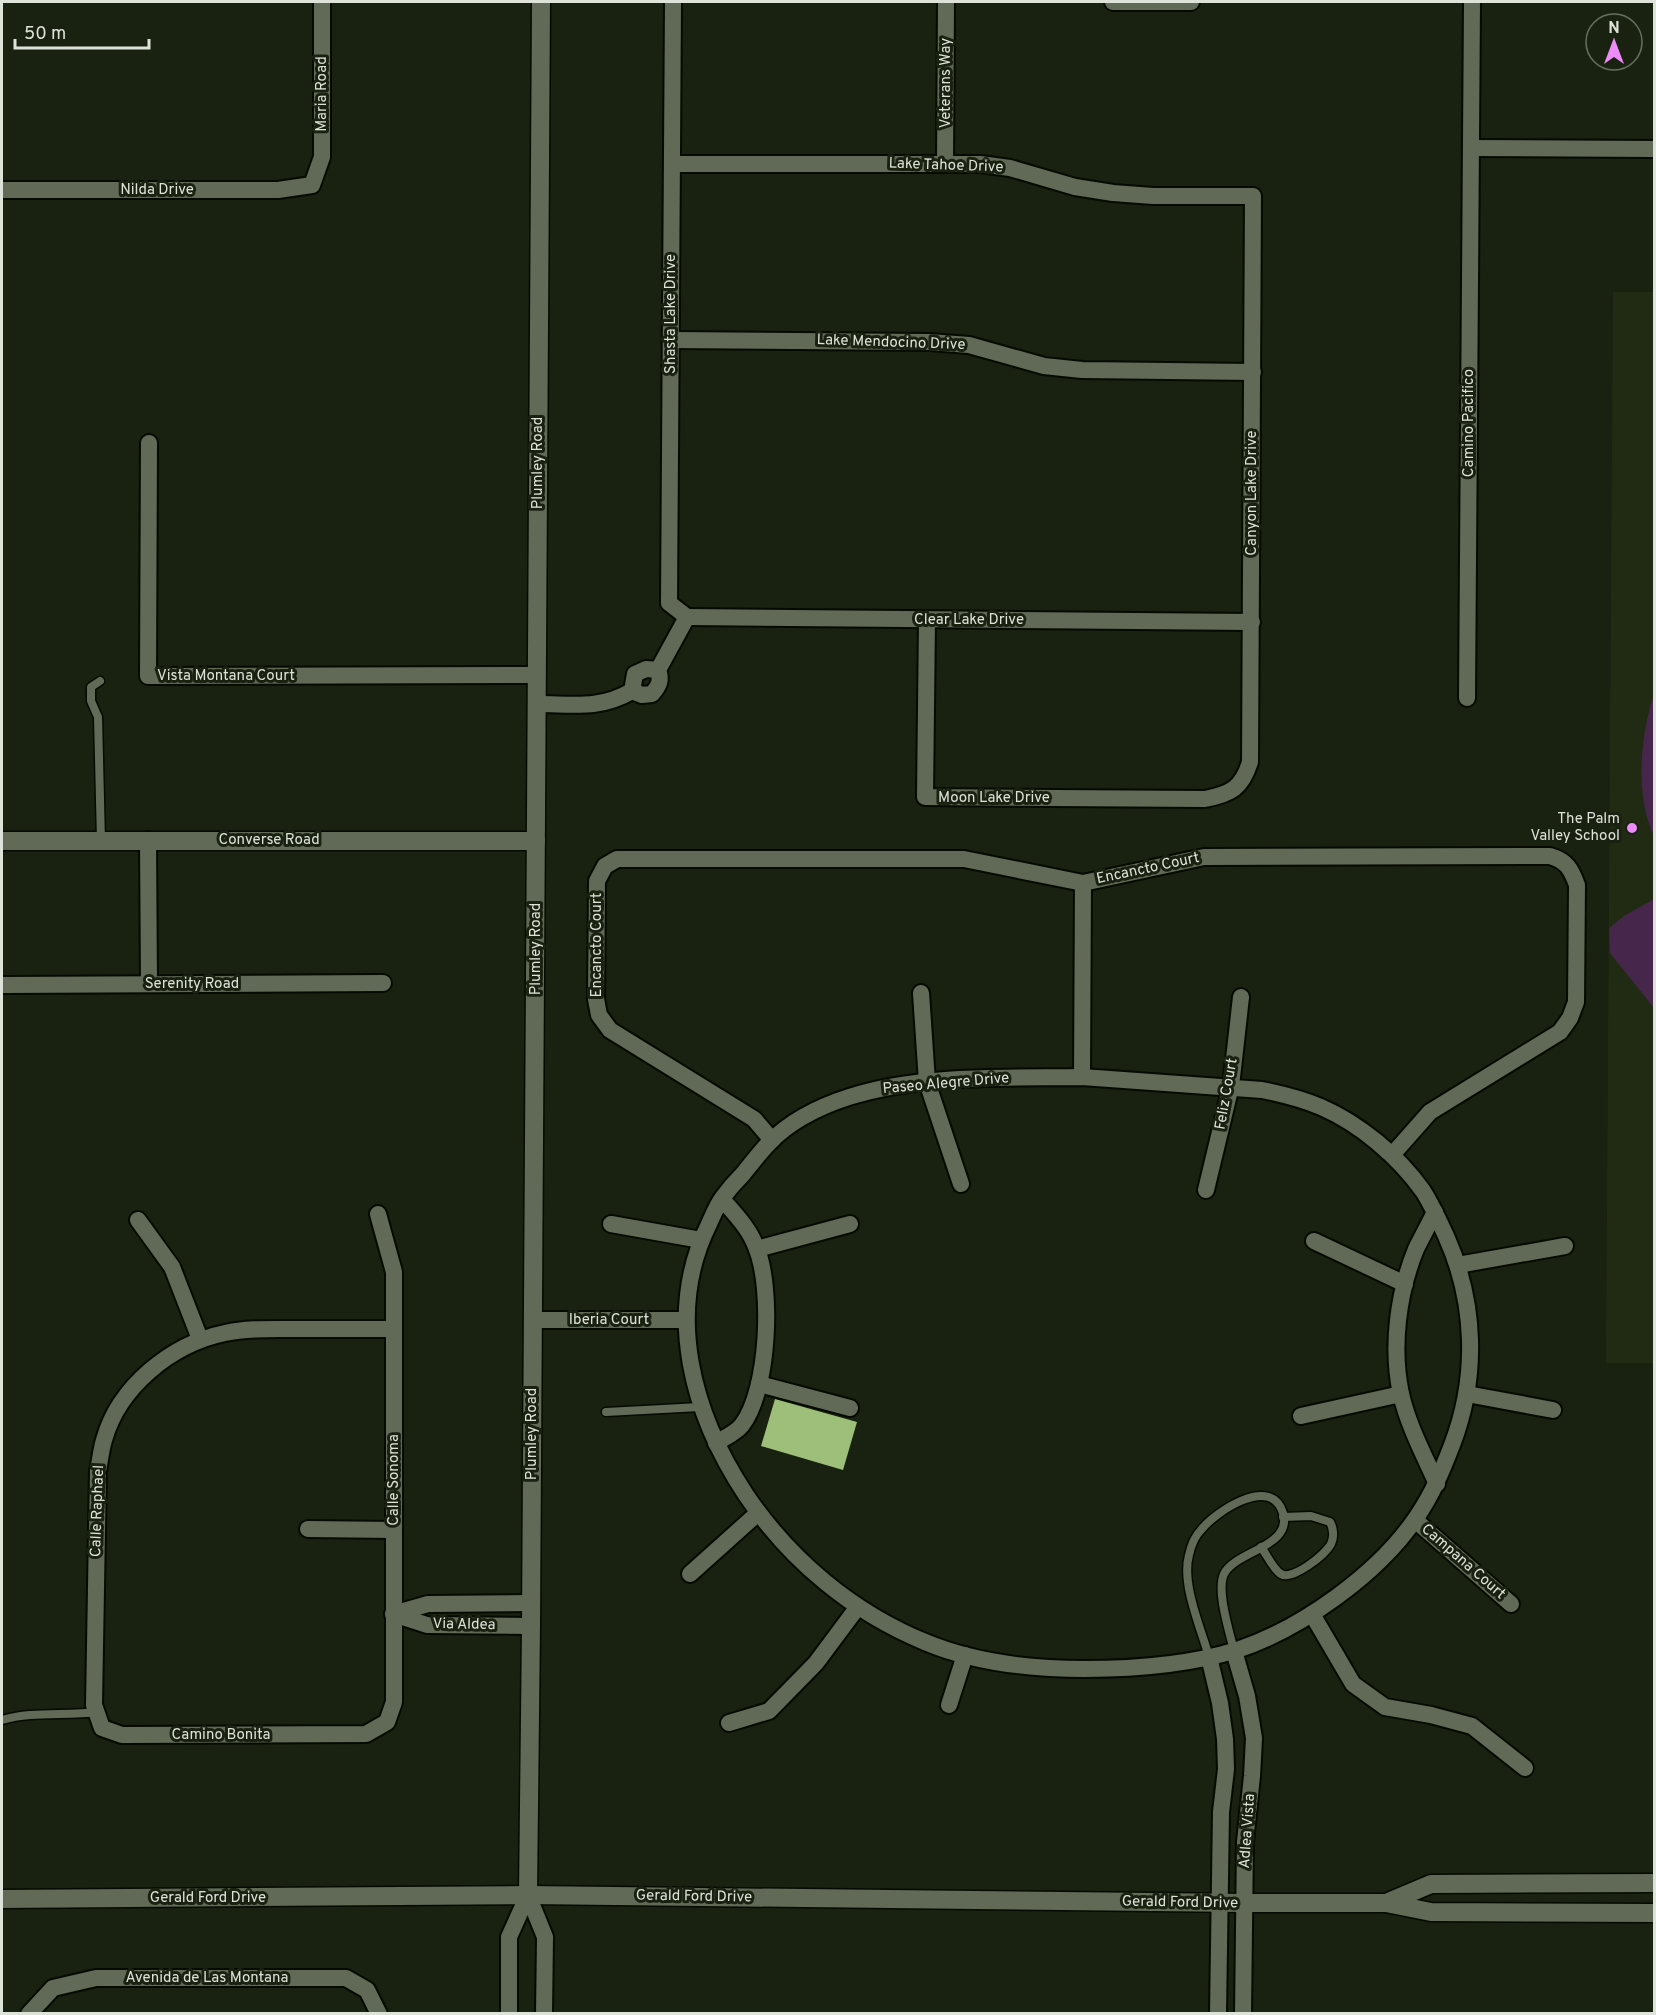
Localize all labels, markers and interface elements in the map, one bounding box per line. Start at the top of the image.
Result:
scale bar [15,12,148,50]
north arrow [1584,12,1644,72]
text: N [1608,19,1620,39]
text: 50 m [24,23,66,46]
street label: Veterans Way [937,38,956,128]
street label: Maria Road [313,56,332,132]
street label: Lake Tahoe Drive [888,155,1004,177]
street label: Nilda Drive [120,181,194,200]
street label: Shasta Lake Drive [662,254,681,374]
street label: Lake Mendocino Drive [816,331,966,355]
street label: Camino Pacifico [1460,369,1479,477]
street label: Plumley Road [529,417,548,509]
street label: Canyon Lake Drive [1243,430,1262,556]
street label: Clear Lake Drive [914,611,1024,630]
street label: Vista Montana Court [157,667,295,686]
street label: Moon Lake Drive [938,789,1050,808]
place label: The Palm Valley School [1530,810,1620,846]
marker: The Palm Valley School [1625,821,1639,835]
street label: Converse Road [218,831,320,850]
street label: Encancto Court [1095,849,1201,889]
street label: Encancto Court [588,893,607,997]
street label: Plumley Road [527,903,546,995]
street label: Serenity Road [145,975,239,994]
street label: Feliz Court [1211,1057,1243,1131]
street label: Paseo Alegre Drive [882,1069,1010,1099]
street label: Iberia Court [569,1311,649,1330]
street label: Plumley Road [523,1388,542,1480]
street label: Calle Sonoma [385,1434,404,1526]
street label: Calle Raphael [87,1465,109,1557]
street label: Campana Court [1417,1520,1509,1604]
street label: Via Aldea [432,1615,496,1635]
street label: Camino Bonita [172,1726,270,1745]
street label: Adlea Vista [1236,1793,1260,1869]
street label: Gerald Ford Drive [636,1886,752,1908]
street label: Gerald Ford Drive [150,1889,266,1908]
street label: Gerald Ford Drive [1122,1892,1238,1914]
street label: Avenida de Las Montana [126,1969,288,1988]

